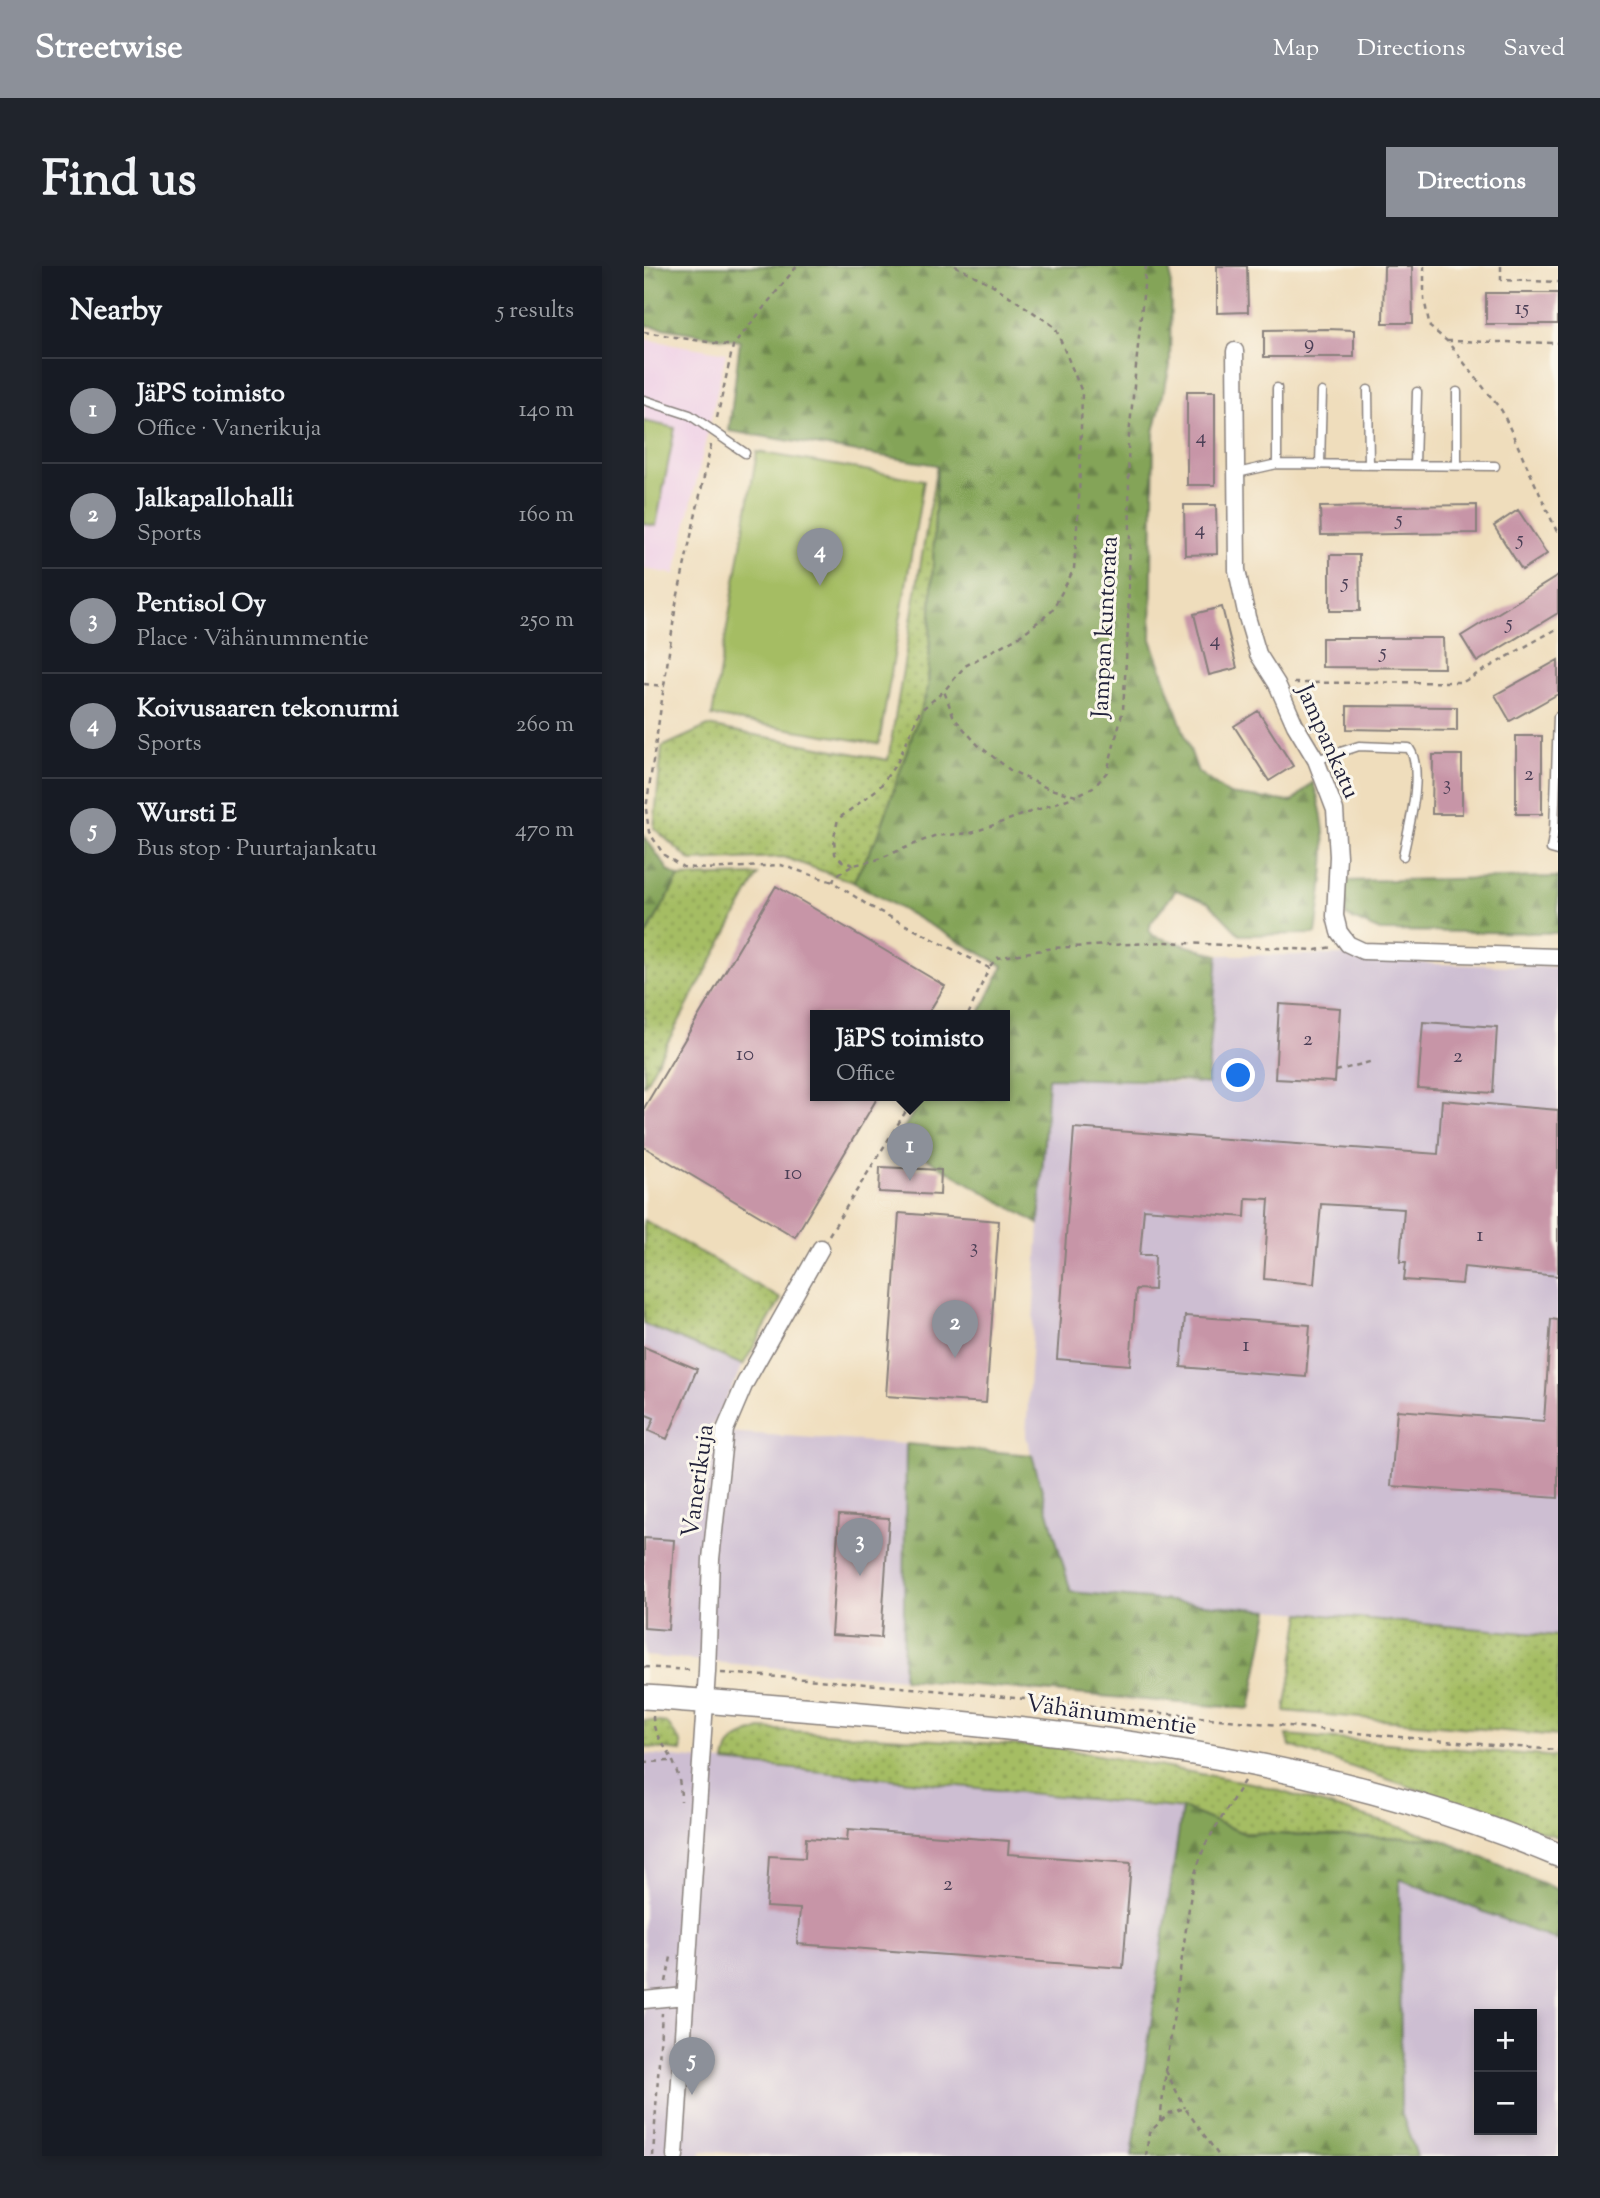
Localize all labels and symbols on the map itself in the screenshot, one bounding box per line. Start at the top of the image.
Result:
house number: 15 [1515,294,1529,324]
house number: 9 [1304,329,1314,359]
house number: 4 [1196,423,1206,453]
house number: 5 [1394,505,1403,535]
house number: 4 [1195,515,1205,545]
house number: 5 [1515,525,1524,555]
pin: 4 [797,528,843,586]
street label: Jampan kuntorata [1084,535,1128,721]
house number: 5 [1340,568,1349,598]
house number: 5 [1504,609,1513,639]
house number: 4 [1210,626,1220,656]
house number: 5 [1378,638,1387,668]
street label: Jampankatu [1286,677,1367,805]
house number: 2 [1524,760,1534,790]
house number: 3 [1443,770,1451,800]
house number: 2 [1303,1025,1313,1055]
house number: 10 [736,1040,754,1070]
house number: 2 [1453,1042,1463,1072]
your location [1221,1058,1255,1092]
pin: 1 [887,1123,933,1181]
house number: 10 [784,1159,802,1189]
house number: 1 [1476,1221,1484,1251]
house number: 3 [970,1233,978,1263]
pin: 2 [932,1300,978,1358]
house number: 1 [1242,1331,1250,1361]
street label: Vanerikuja [674,1422,724,1540]
pin: 3 [837,1518,883,1576]
street label: Vähänummentie [1023,1687,1199,1745]
house number: 2 [943,1870,953,1900]
pin: 5 [669,2037,715,2095]

